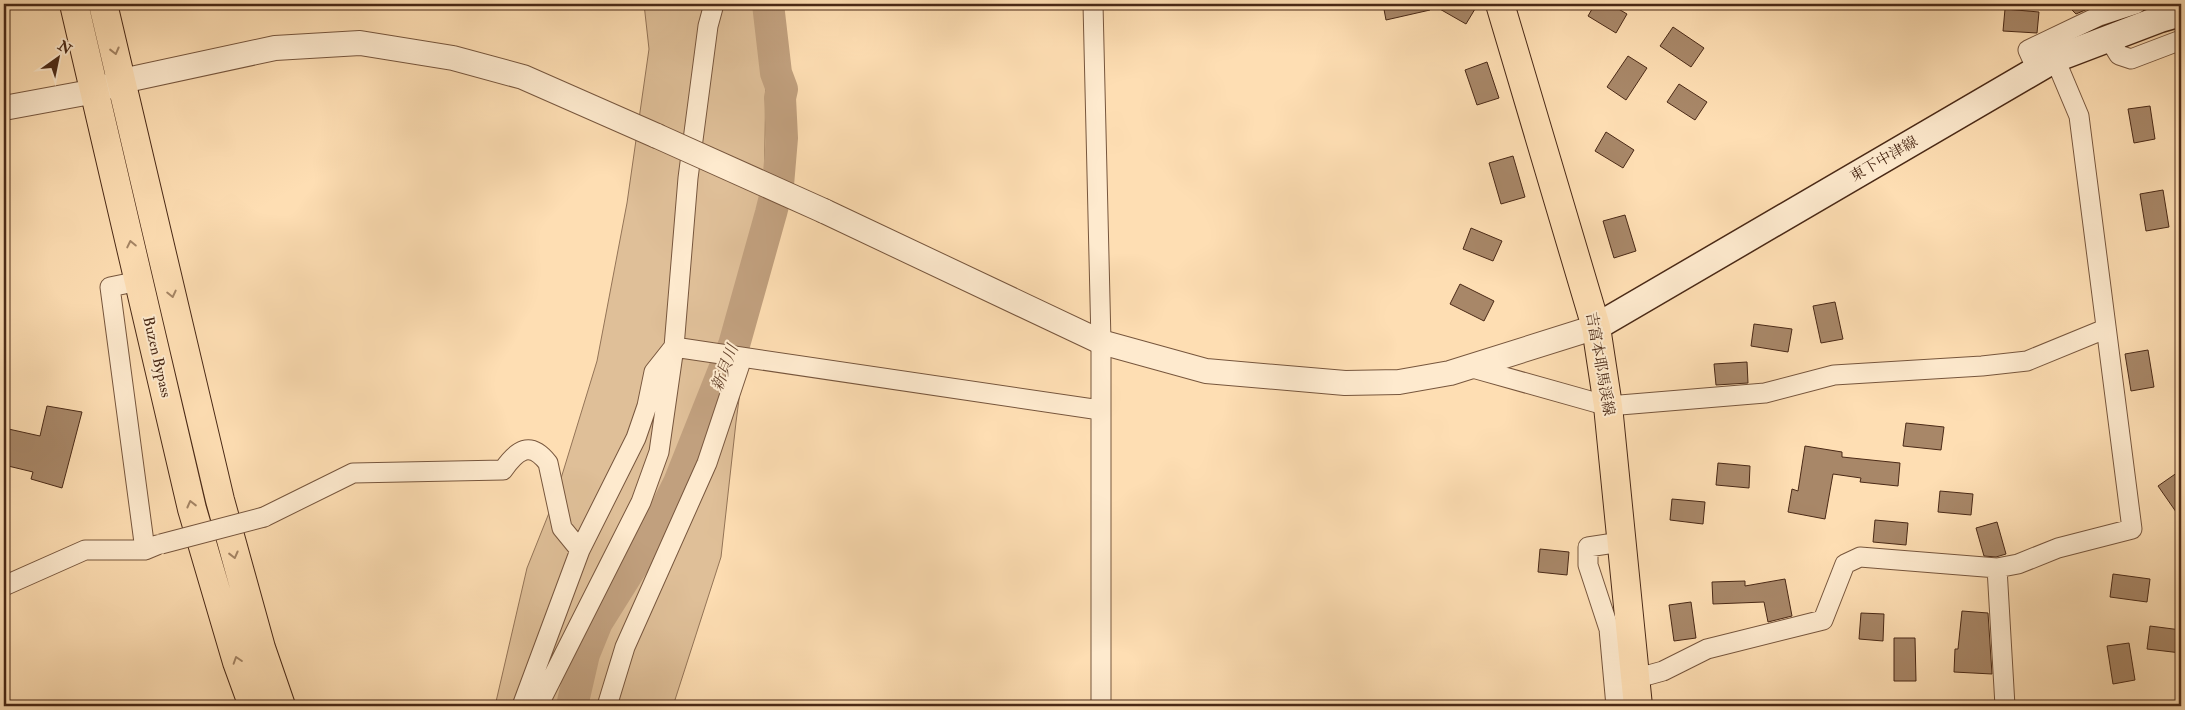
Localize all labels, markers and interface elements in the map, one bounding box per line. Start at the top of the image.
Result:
north arrow [32,32,82,82]
text: N [54,36,75,58]
one-way arrow [109,47,120,56]
street label: 東下中津線 [1847,132,1921,186]
one-way arrow [126,239,137,248]
one-way arrow [166,290,177,299]
street label: 吉富本耶馬渓線 [1582,311,1618,417]
street label: Buzen Bypass [137,315,176,400]
water label: 新貝川 [707,340,744,394]
one-way arrow [186,500,197,509]
one-way arrow [228,550,239,559]
one-way arrow [233,657,243,665]

